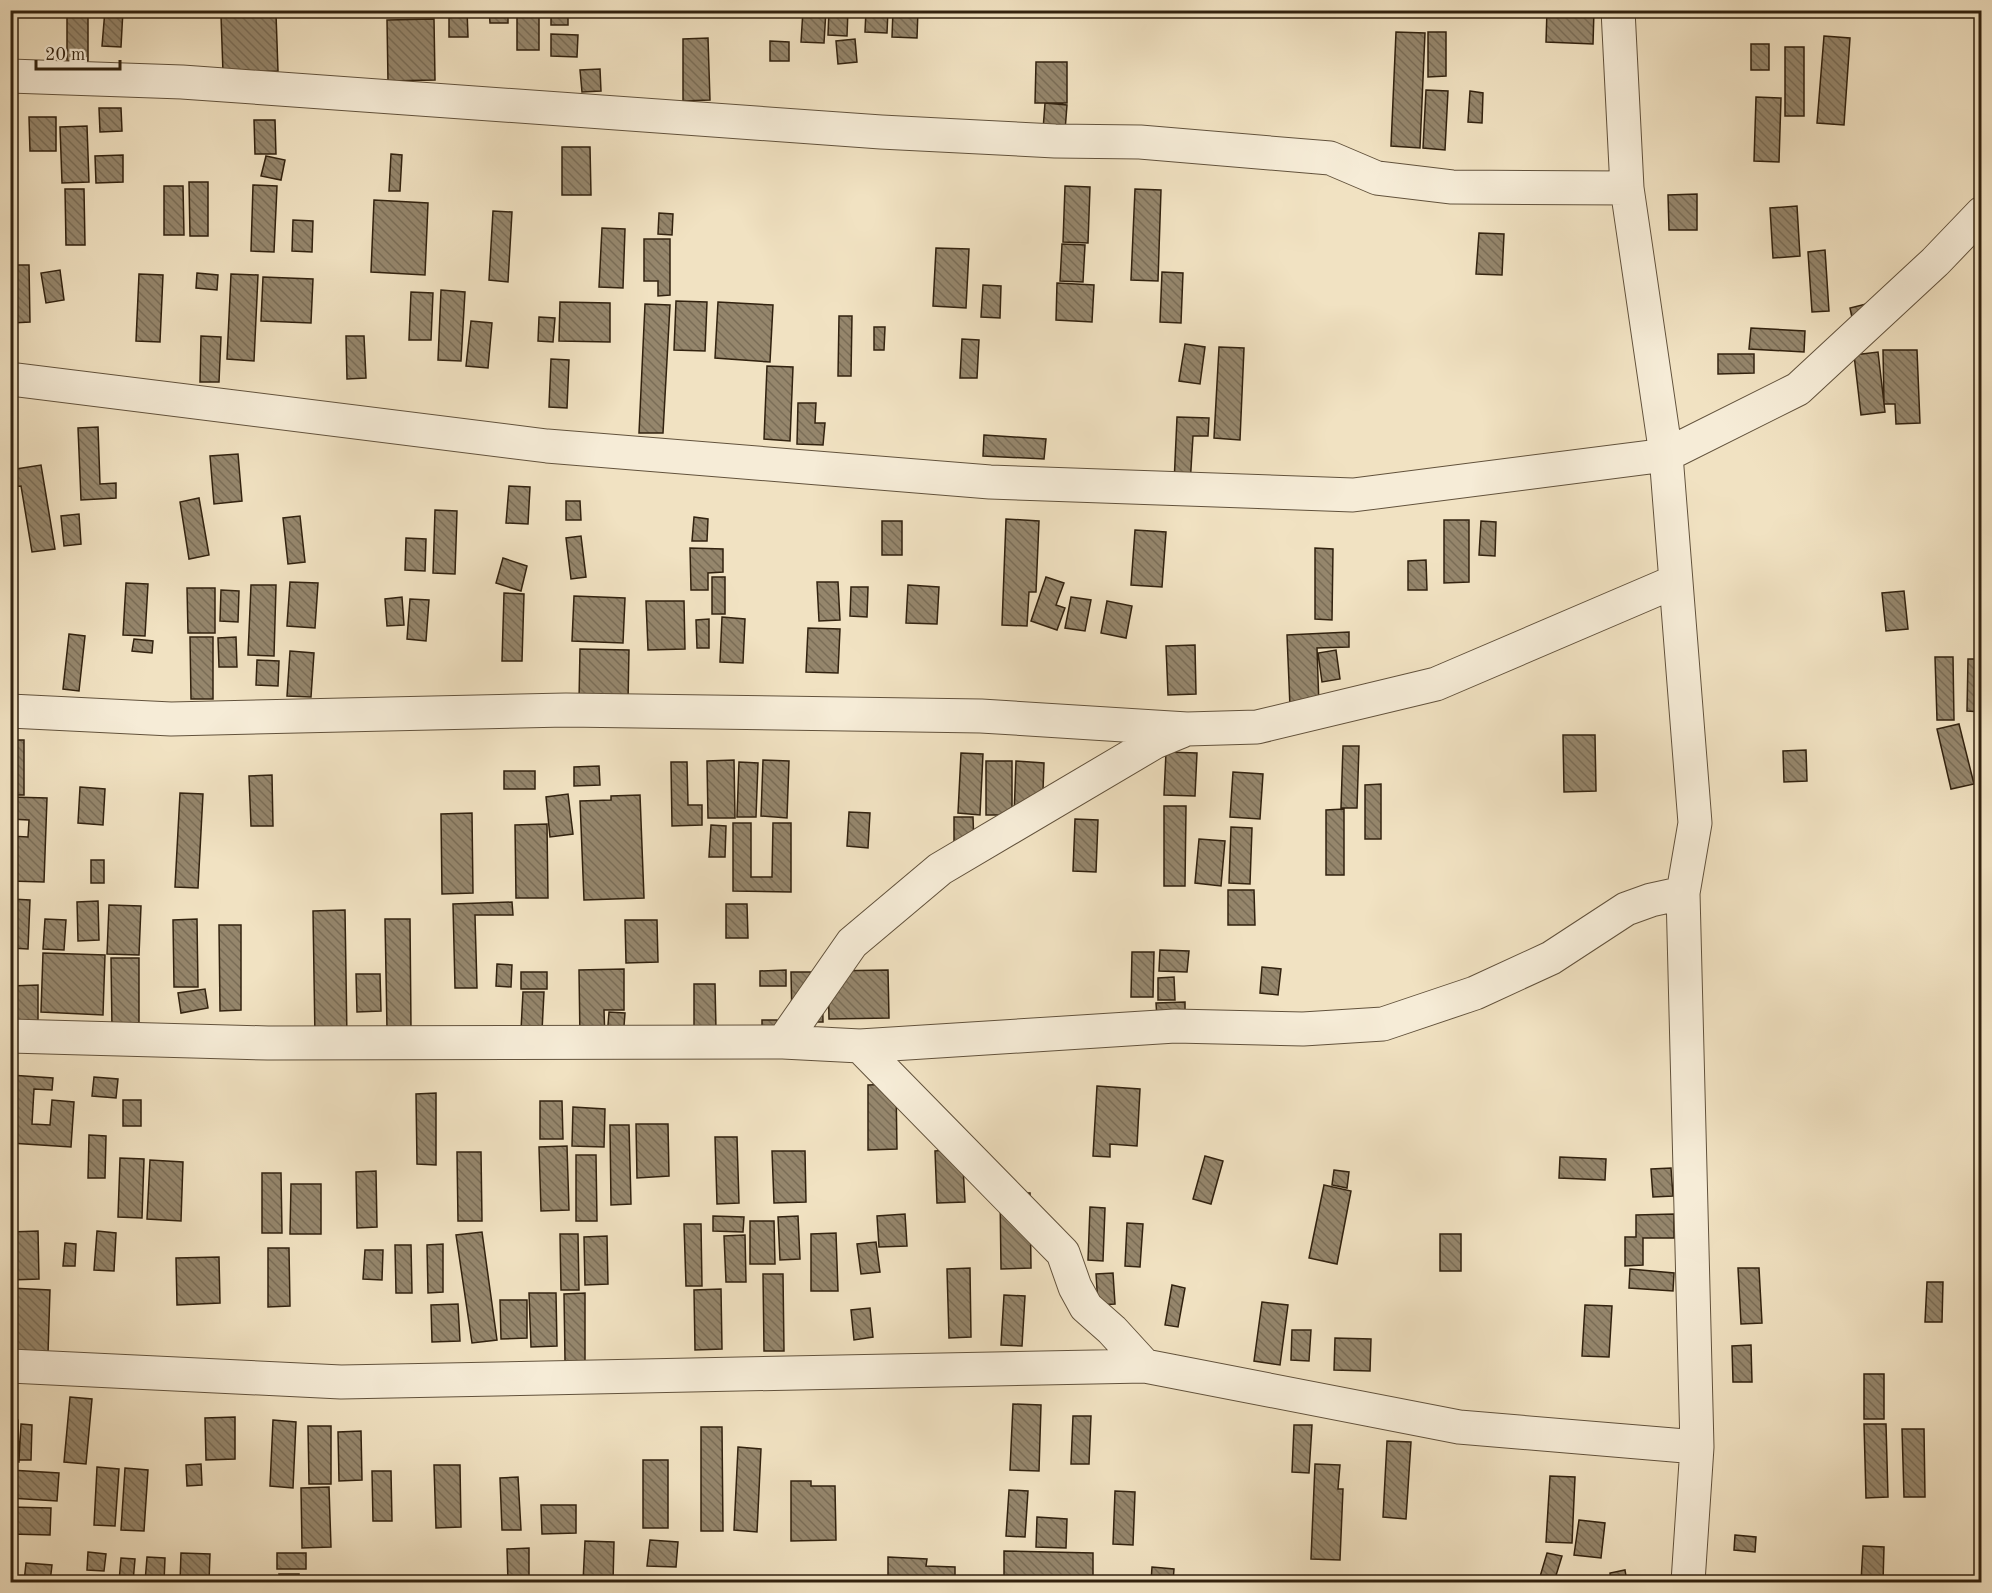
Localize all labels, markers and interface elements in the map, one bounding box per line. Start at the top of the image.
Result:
scale bar [36,33,120,71]
text: 20 m [45,46,85,64]

